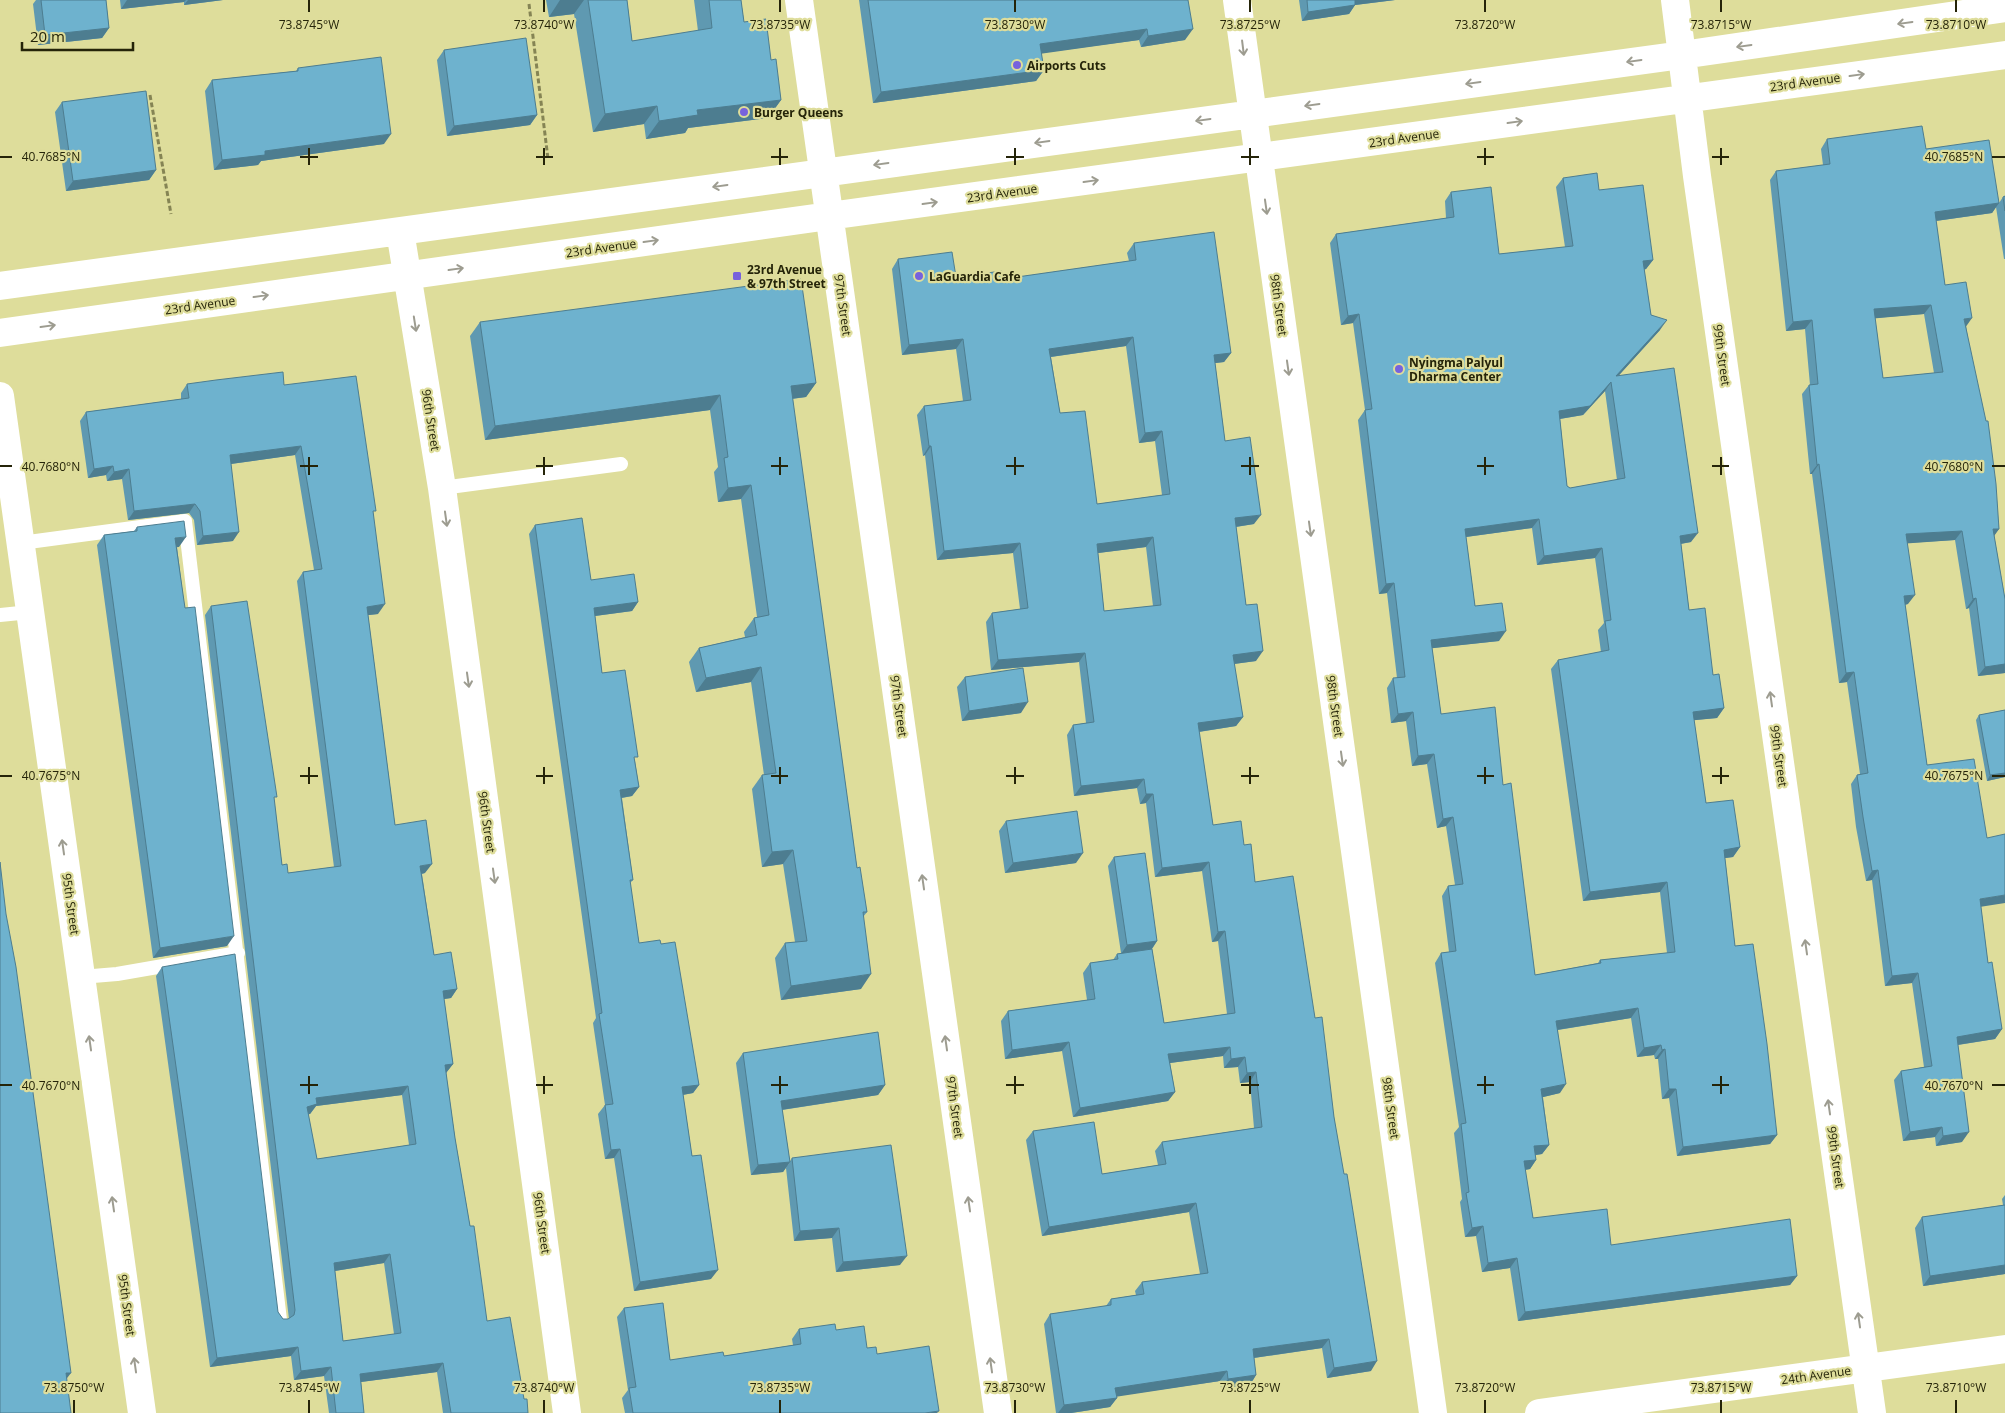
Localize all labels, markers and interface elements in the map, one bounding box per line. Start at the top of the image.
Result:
text: 73.8745°W [279,16,339,33]
text: 73.8740°W [514,16,574,33]
text: 73.8735°W [750,16,810,33]
text: 73.8730°W [985,16,1045,33]
text: 73.8725°W [1220,16,1280,33]
text: 73.8720°W [1455,16,1515,33]
text: 73.8715°W [1691,16,1751,33]
text: 73.8710°W [1926,16,1986,33]
one-way arrow [1897,18,1913,28]
scale bar [22,20,134,52]
text: 20 m [30,26,65,46]
one-way arrow [1238,40,1248,56]
one-way arrow [1736,41,1752,51]
one-way arrow [1626,56,1642,66]
place label: Airports Cuts [1027,57,1106,74]
marker: Airports Cuts [1011,59,1023,71]
street label: 23rd Avenue [1769,69,1842,95]
one-way arrow [1849,70,1865,80]
one-way arrow [1465,78,1481,88]
one-way arrow [1304,100,1320,110]
place label: Burger Queens [754,104,843,121]
marker: Burger Queens [738,106,750,118]
one-way arrow [1196,115,1212,125]
one-way arrow [1507,117,1523,127]
street label: 23rd Avenue [1368,125,1441,151]
one-way arrow [1035,137,1051,147]
text: 40.7685°N [22,148,80,165]
text: 40.7685°N [1925,148,1983,165]
one-way arrow [874,159,890,169]
one-way arrow [1083,176,1099,186]
street label: 23rd Avenue [966,180,1039,206]
one-way arrow [713,181,729,191]
one-way arrow [922,198,938,208]
one-way arrow [1261,199,1271,215]
street label: 23rd Avenue [565,235,638,261]
one-way arrow [643,236,659,246]
place label: 23rd Avenue & 97th Street [747,261,826,292]
one-way arrow [447,264,463,274]
place label: LaGuardia Cafe [929,268,1021,285]
marker: 23rd Avenue & 97th Street [731,270,743,282]
marker: LaGuardia Cafe [913,270,925,282]
street label: 97th Street [830,273,856,337]
street label: 98th Street [1266,273,1292,337]
one-way arrow [253,291,269,301]
street label: 23rd Avenue [164,292,237,318]
one-way arrow [411,315,421,331]
one-way arrow [40,321,56,331]
street label: 99th Street [1709,323,1735,387]
place label: Nyingma Palyul Dharma Center [1409,354,1503,385]
one-way arrow [1283,359,1293,375]
marker: Nyingma Palyul Dharma Center [1393,363,1405,375]
street label: 96th Street [418,388,444,452]
text: 40.7680°N [22,458,80,475]
text: 40.7680°N [1925,458,1983,475]
one-way arrow [441,510,451,526]
one-way arrow [1306,520,1316,536]
one-way arrow [463,671,473,687]
street label: 97th Street [886,674,912,738]
street label: 98th Street [1322,674,1348,738]
one-way arrow [1766,691,1776,707]
street label: 99th Street [1766,724,1792,788]
one-way arrow [1338,751,1348,767]
text: 40.7675°N [22,767,80,784]
text: 40.7675°N [1925,767,1983,784]
street label: 96th Street [474,790,500,854]
one-way arrow [58,840,68,856]
one-way arrow [490,867,500,883]
street label: 95th Street [58,872,84,936]
one-way arrow [918,874,928,890]
one-way arrow [1801,939,1811,955]
one-way arrow [85,1035,95,1051]
one-way arrow [941,1035,951,1051]
street label: 97th Street [942,1075,968,1139]
street label: 98th Street [1378,1076,1404,1140]
text: 40.7670°N [22,1077,80,1094]
text: 40.7670°N [1925,1077,1983,1094]
one-way arrow [1824,1100,1834,1116]
street label: 99th Street [1823,1125,1849,1189]
street label: 96th Street [529,1191,555,1255]
one-way arrow [108,1196,118,1212]
one-way arrow [963,1196,973,1212]
street label: 95th Street [114,1273,140,1337]
one-way arrow [1854,1313,1864,1329]
one-way arrow [130,1357,140,1373]
one-way arrow [986,1357,996,1373]
street label: 24th Avenue [1780,1362,1852,1388]
text: 73.8750°W [44,1379,104,1396]
text: 73.8745°W [279,1379,339,1396]
text: 73.8740°W [514,1379,574,1396]
text: 73.8735°W [750,1379,810,1396]
text: 73.8730°W [985,1379,1045,1396]
text: 73.8725°W [1220,1379,1280,1396]
text: 73.8720°W [1455,1379,1515,1396]
text: 73.8715°W [1691,1379,1751,1396]
text: 73.8710°W [1926,1379,1986,1396]

